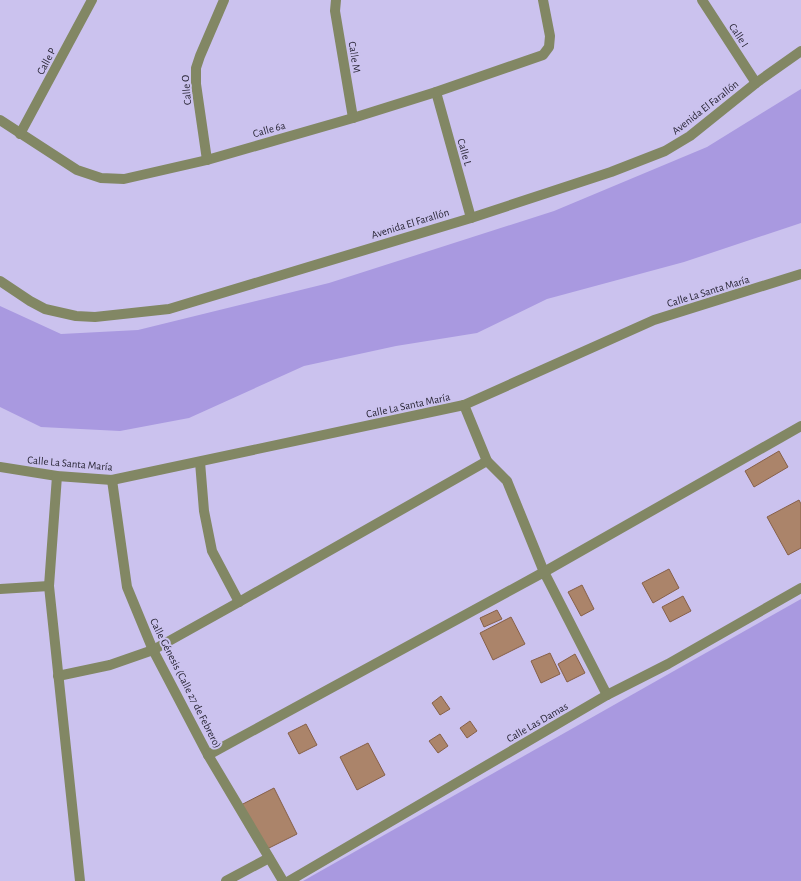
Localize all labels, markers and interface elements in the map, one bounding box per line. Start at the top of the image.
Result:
street label: Calle I [727,21,750,49]
street label: Calle M [347,41,362,74]
street label: Calle P [35,46,58,77]
street label: Calle O [180,74,193,105]
street label: Avenida El Farallón [670,78,741,137]
street label: Calle 6a [252,120,287,139]
street label: Calle L [455,137,474,167]
street label: Avenida El Farallón [370,206,450,241]
street label: Calle La Santa María [666,274,751,309]
street label: Calle La Santa María [365,391,451,420]
street label: Calle La Santa María [27,454,113,473]
street label: Calle Génesis (Calle 27 de Febrero) [148,617,223,750]
street label: Calle Las Damas [505,700,570,744]

